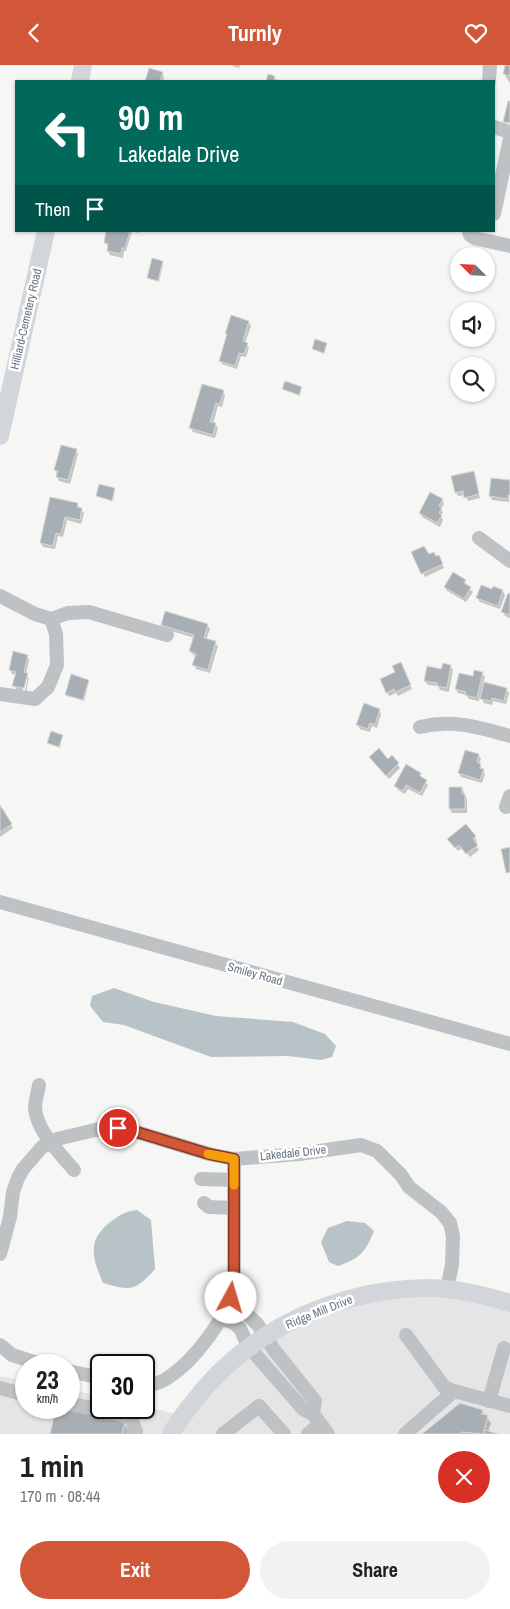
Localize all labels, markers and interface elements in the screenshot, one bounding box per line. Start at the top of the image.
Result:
text: Turnly [228,18,282,48]
icon: back [20,19,48,47]
icon: heart [462,19,490,47]
text: 90 m [118,94,183,141]
icon: left [35,100,100,165]
text: Lakedale Drive [118,139,239,169]
icon: arrive [81,195,109,223]
text: Then [35,196,71,222]
north arrow [450,247,495,293]
map controls [450,247,495,402]
street label: Hilliard-Cemetery Road [7,267,45,371]
button: sound [450,302,495,347]
button: search [450,357,495,402]
street label: Smiley Road [226,959,284,989]
pin [97,1107,139,1149]
icon: arrive [104,1114,132,1142]
street label: Lakedale Drive [259,1142,327,1164]
position arrow [204,1271,256,1323]
street label: Ridge Mill Drive [283,1291,355,1333]
speed limit sign: 30 [90,1354,155,1419]
text: 23 [36,1363,59,1397]
text: km/h [37,1391,58,1407]
text: 1 min [20,1446,84,1486]
button: close [438,1451,490,1503]
text: 170 m · 08:44 [20,1485,100,1507]
button: Exit [20,1541,250,1599]
button: Share [260,1541,490,1599]

